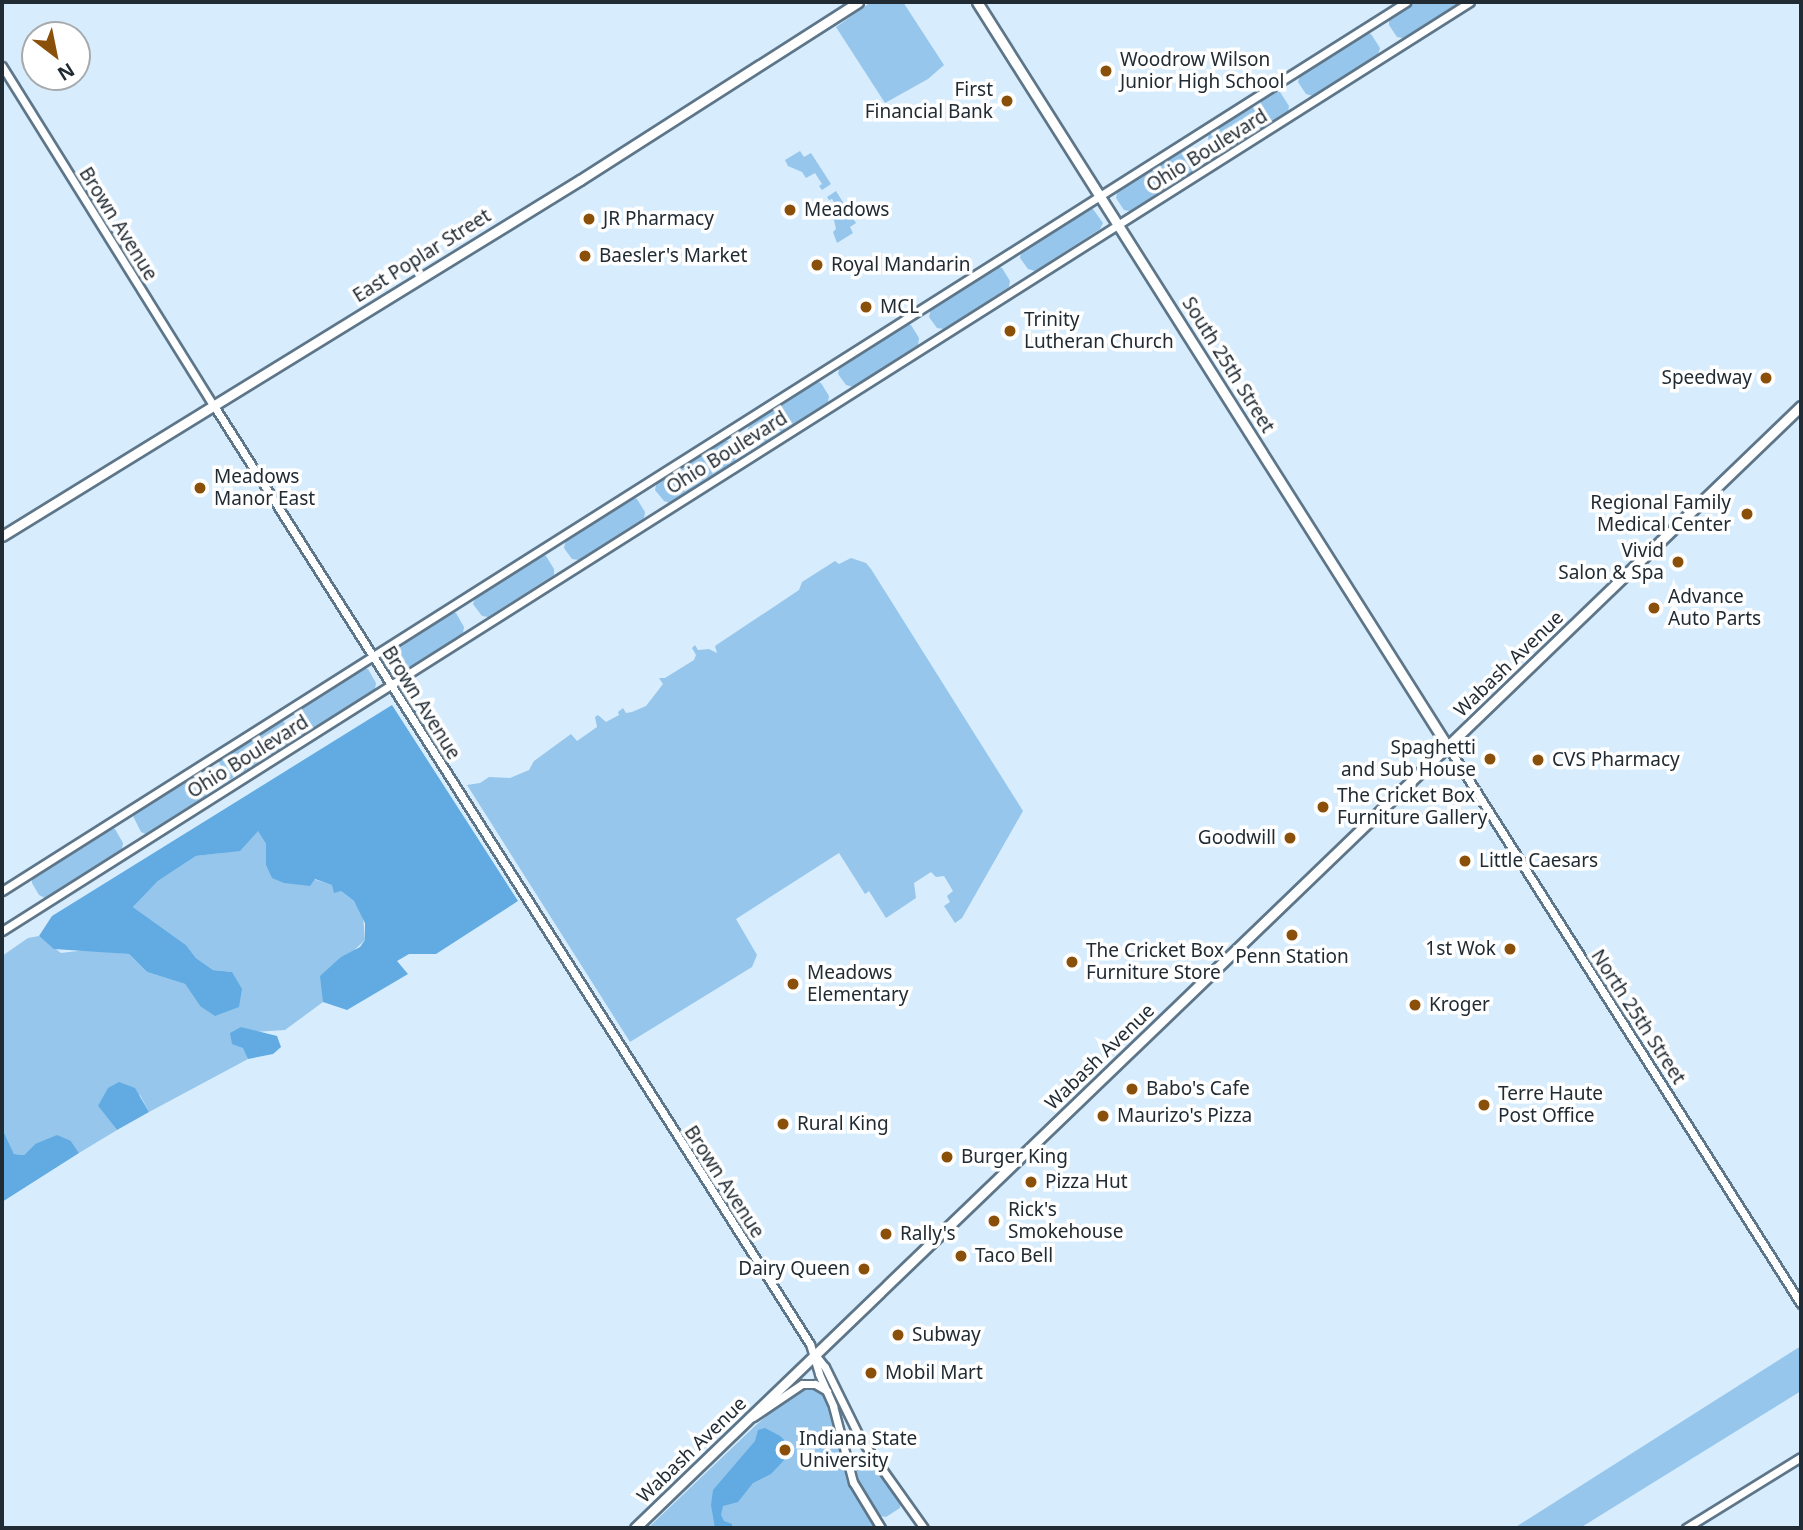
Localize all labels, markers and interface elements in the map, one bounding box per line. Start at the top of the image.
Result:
north arrow [21,21,91,91]
place label: Woodrow Wilson Junior High School [1120,49,1284,93]
text: N [53,57,80,87]
marker: Woodrow Wilson Junior High School [1098,63,1114,79]
place label: First Financial Bank [865,79,993,123]
marker: First Financial Bank [999,93,1015,109]
street label: Ohio Boulevard [1142,105,1272,197]
street label: Brown Avenue [74,163,162,285]
place label: Meadows [804,199,889,221]
marker: Meadows [782,202,798,218]
street label: East Poplar Street [349,204,495,308]
place label: JR Pharmacy [603,208,714,230]
marker: JR Pharmacy [581,211,597,227]
place label: Baesler's Market [599,245,747,267]
marker: Baesler's Market [577,248,593,264]
place label: Royal Mandarin [831,254,971,276]
marker: Royal Mandarin [809,257,825,273]
street label: South 25th Street [1177,293,1279,437]
place label: MCL [880,296,919,318]
marker: MCL [858,299,874,315]
place label: Trinity Lutheran Church [1024,309,1174,353]
marker: Trinity Lutheran Church [1002,323,1018,339]
place label: Speedway [1661,367,1752,389]
marker: Speedway [1758,370,1774,386]
street label: Ohio Boulevard [662,407,792,499]
place label: Meadows Manor East [214,466,315,510]
marker: Meadows Manor East [192,480,208,496]
place label: Regional Family Medical Center [1590,492,1731,536]
marker: Regional Family Medical Center [1737,504,1757,524]
place label: Vivid Salon & Spa [1558,540,1664,584]
marker: Vivid Salon & Spa [1670,554,1686,570]
place label: Advance Auto Parts [1668,586,1761,630]
marker: Advance Auto Parts [1646,600,1662,616]
street label: Wabash Avenue [1450,606,1568,722]
street label: Brown Avenue [377,642,465,764]
street label: Ohio Boulevard [183,711,313,803]
place label: Spaghetti and Sub House [1341,737,1476,781]
place label: CVS Pharmacy [1552,749,1680,771]
marker: Spaghetti and Sub House [1482,751,1498,767]
marker: CVS Pharmacy [1530,752,1546,768]
place label: The Cricket Box Furniture Gallery [1337,785,1487,829]
marker: The Cricket Box Furniture Gallery [1315,799,1331,815]
place label: Goodwill [1198,827,1276,849]
marker: Goodwill [1282,830,1298,846]
place label: Little Caesars [1479,850,1598,872]
marker: Little Caesars [1457,853,1473,869]
marker: Penn Station [1284,927,1300,943]
place label: 1st Wok [1425,938,1496,960]
place label: The Cricket Box Furniture Store [1086,940,1224,984]
marker: 1st Wok [1502,941,1518,957]
place label: Penn Station [1235,946,1349,968]
street label: North 25th Street [1586,946,1690,1088]
marker: The Cricket Box Furniture Store [1064,954,1080,970]
place label: Meadows Elementary [807,962,908,1006]
marker: Meadows Elementary [785,976,801,992]
place label: Kroger [1429,994,1490,1016]
marker: Kroger [1407,997,1423,1013]
street label: Wabash Avenue [1041,999,1159,1115]
place label: Babo's Cafe [1146,1078,1250,1100]
marker: Babo's Cafe [1124,1081,1140,1097]
place label: Terre Haute Post Office [1498,1083,1603,1127]
marker: Terre Haute Post Office [1476,1097,1492,1113]
place label: Maurizo's Pizza [1117,1105,1252,1127]
marker: Maurizo's Pizza [1095,1108,1111,1124]
place label: Rural King [797,1113,889,1135]
marker: Rural King [775,1116,791,1132]
street label: Brown Avenue [679,1122,769,1242]
place label: Burger King [961,1146,1068,1168]
marker: Burger King [939,1149,955,1165]
place label: Pizza Hut [1045,1171,1128,1193]
marker: Pizza Hut [1023,1174,1039,1190]
place label: Rick's Smokehouse [1008,1199,1123,1243]
marker: Rick's Smokehouse [986,1213,1002,1229]
place label: Rally's [900,1223,956,1245]
marker: Rally's [878,1226,894,1242]
place label: Taco Bell [975,1245,1053,1267]
marker: Taco Bell [953,1248,969,1264]
place label: Dairy Queen [738,1258,850,1280]
marker: Dairy Queen [856,1261,872,1277]
place label: Subway [912,1324,981,1346]
marker: Subway [890,1327,906,1343]
place label: Mobil Mart [885,1362,983,1384]
marker: Mobil Mart [863,1365,879,1381]
street label: Wabash Avenue [633,1392,751,1508]
place label: Indiana State University [799,1428,917,1472]
marker: Indiana State University [777,1442,793,1458]

